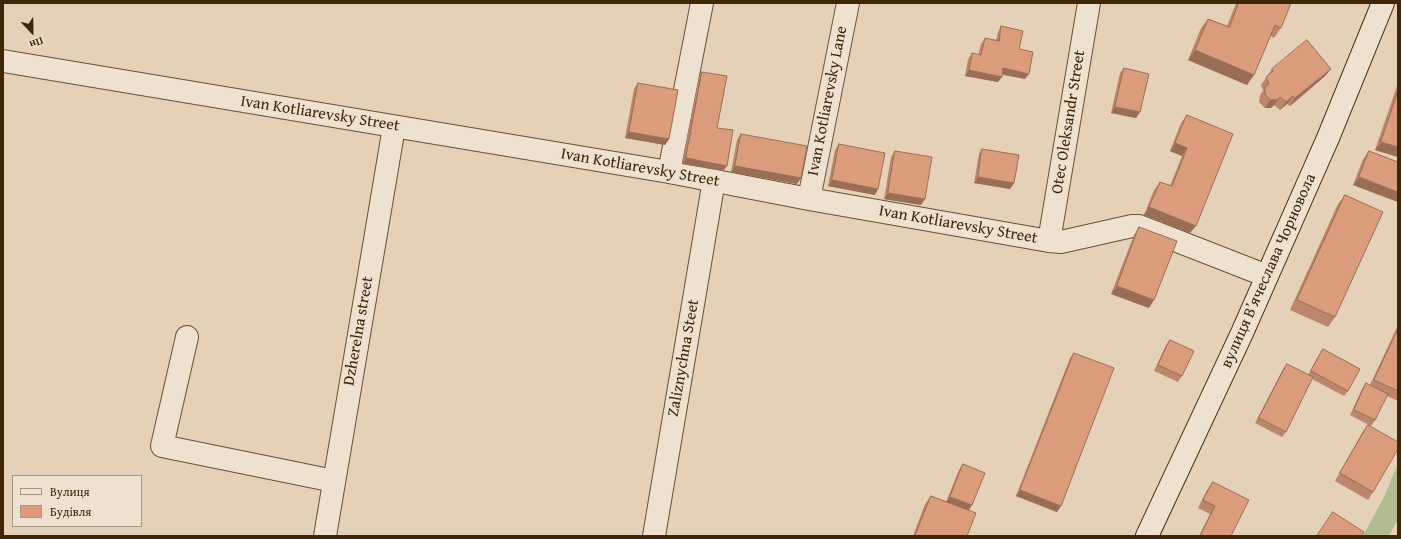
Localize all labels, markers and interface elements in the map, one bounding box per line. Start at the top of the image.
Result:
north arrow [12,12,52,52]
street label: Ivan Kotliarevsky Lane [804,25,852,177]
text: Пн [27,33,46,53]
street label: Otec Oleksandr Street [1048,49,1090,195]
street label: Ivan Kotliarevsky Street [239,92,401,136]
street label: Ivan Kotliarevsky Street [559,145,721,191]
street label: вулиця Вʼячеслава Чорновола [1217,171,1321,371]
street label: Ivan Kotliarevsky Street [877,202,1039,248]
street label: Dzherelna street [340,275,378,387]
street label: Zaliznychna Steet [664,298,704,418]
legend [12,475,142,527]
text: Вулиця [50,483,90,500]
text: Будівля [50,503,91,520]

